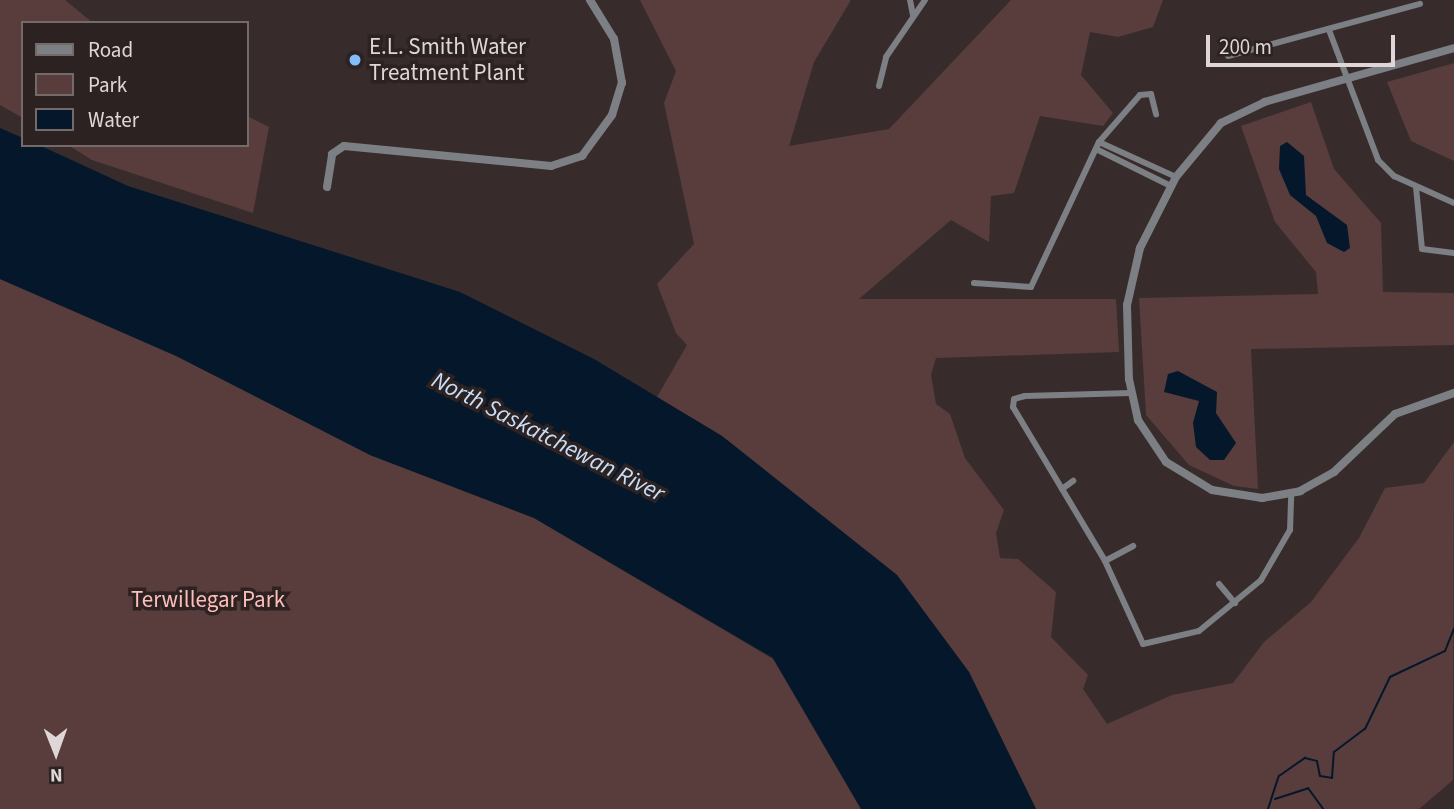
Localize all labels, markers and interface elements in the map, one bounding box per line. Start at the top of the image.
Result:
legend [21,21,248,147]
scale bar [1209,21,1398,65]
text: 200 m [1219,32,1272,62]
place label: E.L. Smith Water Treatment Plant [369,33,526,87]
text: Road [88,35,133,65]
marker: E.L. Smith Water Treatment Plant [347,52,363,68]
text: Park [88,70,127,100]
text: Water [88,105,139,135]
water label: North Saskatchewan River [427,366,669,508]
park label: Terwillegar Park [131,586,285,614]
north arrow [21,718,91,788]
text: N [50,761,63,788]

